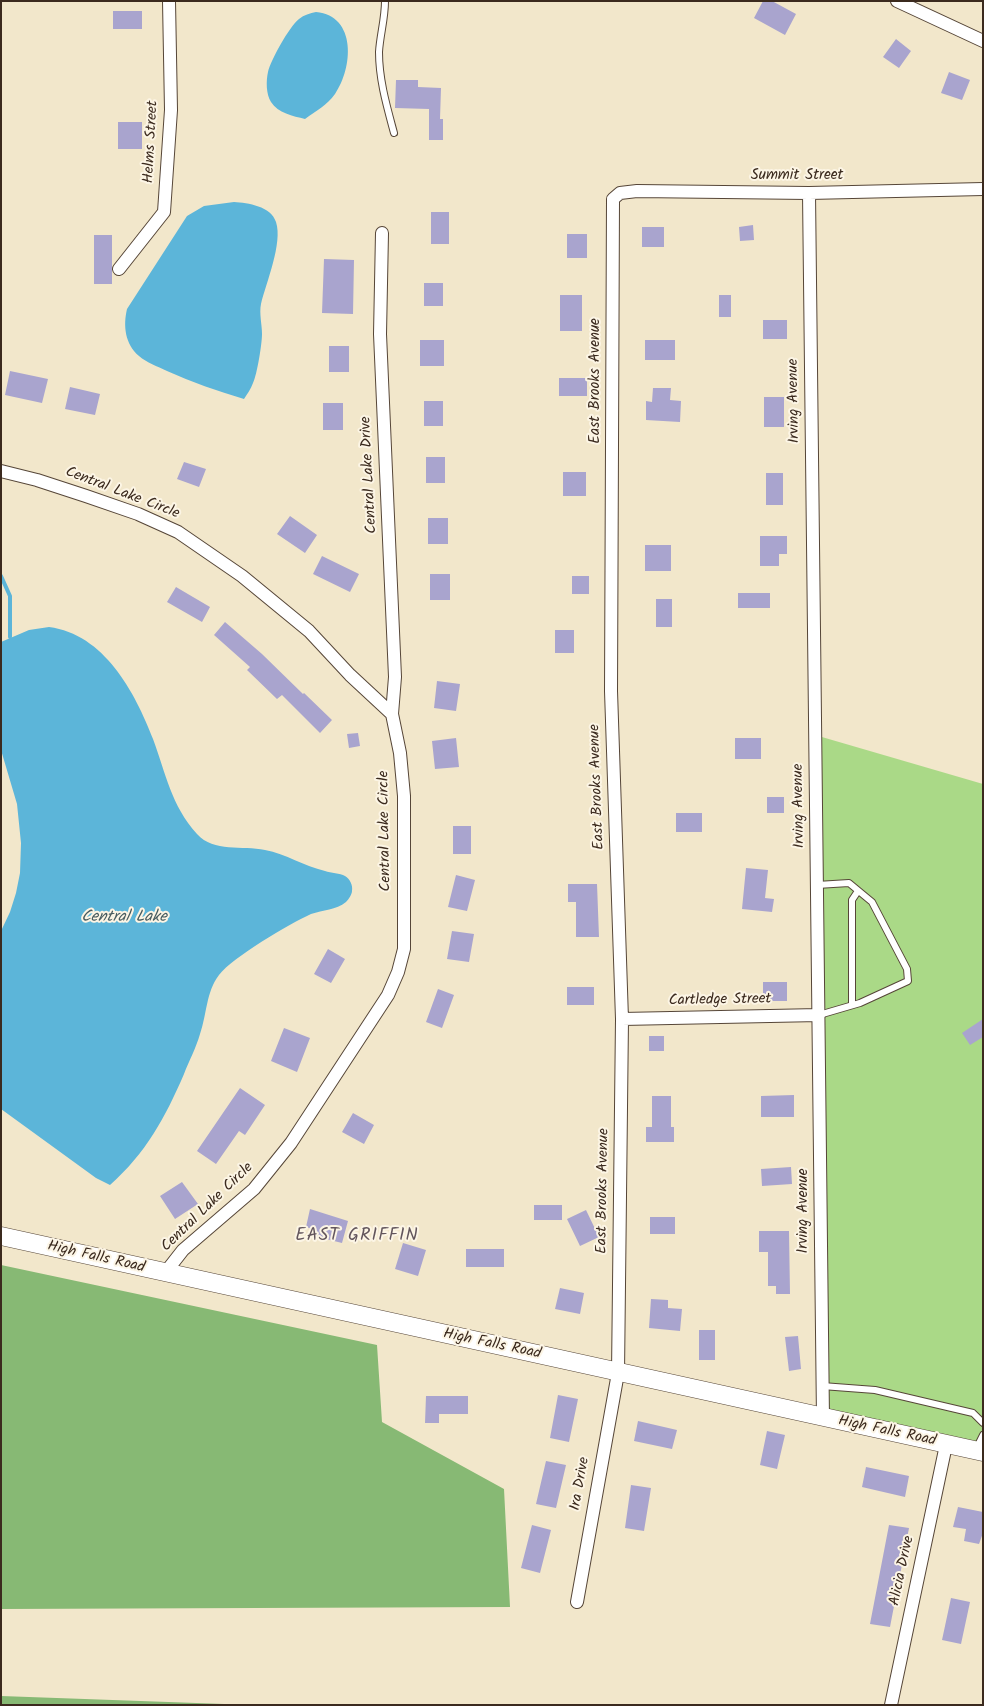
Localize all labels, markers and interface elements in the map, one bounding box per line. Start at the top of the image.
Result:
street label: Helms Street [141,100,163,184]
street label: Summit Street [751,167,843,185]
street label: East Brooks Avenue [587,318,605,444]
street label: Irving Avenue [785,358,805,444]
street label: Central Lake Drive [358,416,382,534]
street label: Central Lake Circle [62,464,182,524]
street label: East Brooks Avenue [587,724,609,850]
street label: Irving Avenue [790,763,810,849]
street label: Central Lake Circle [376,770,396,892]
water label: Central Lake [81,908,167,928]
street label: Cartledge Street [669,991,771,1011]
street label: East Brooks Avenue [594,1128,614,1254]
street label: Central Lake Circle [158,1160,258,1256]
street label: Irving Avenue [795,1169,813,1253]
district label: EAST GRIFFIN [294,1226,420,1248]
street label: High Falls Road [45,1238,147,1278]
street label: High Falls Road [441,1326,543,1364]
street label: High Falls Road [836,1413,938,1451]
street label: Ira Drive [567,1456,595,1512]
street label: Alicia Drive [887,1534,919,1608]

